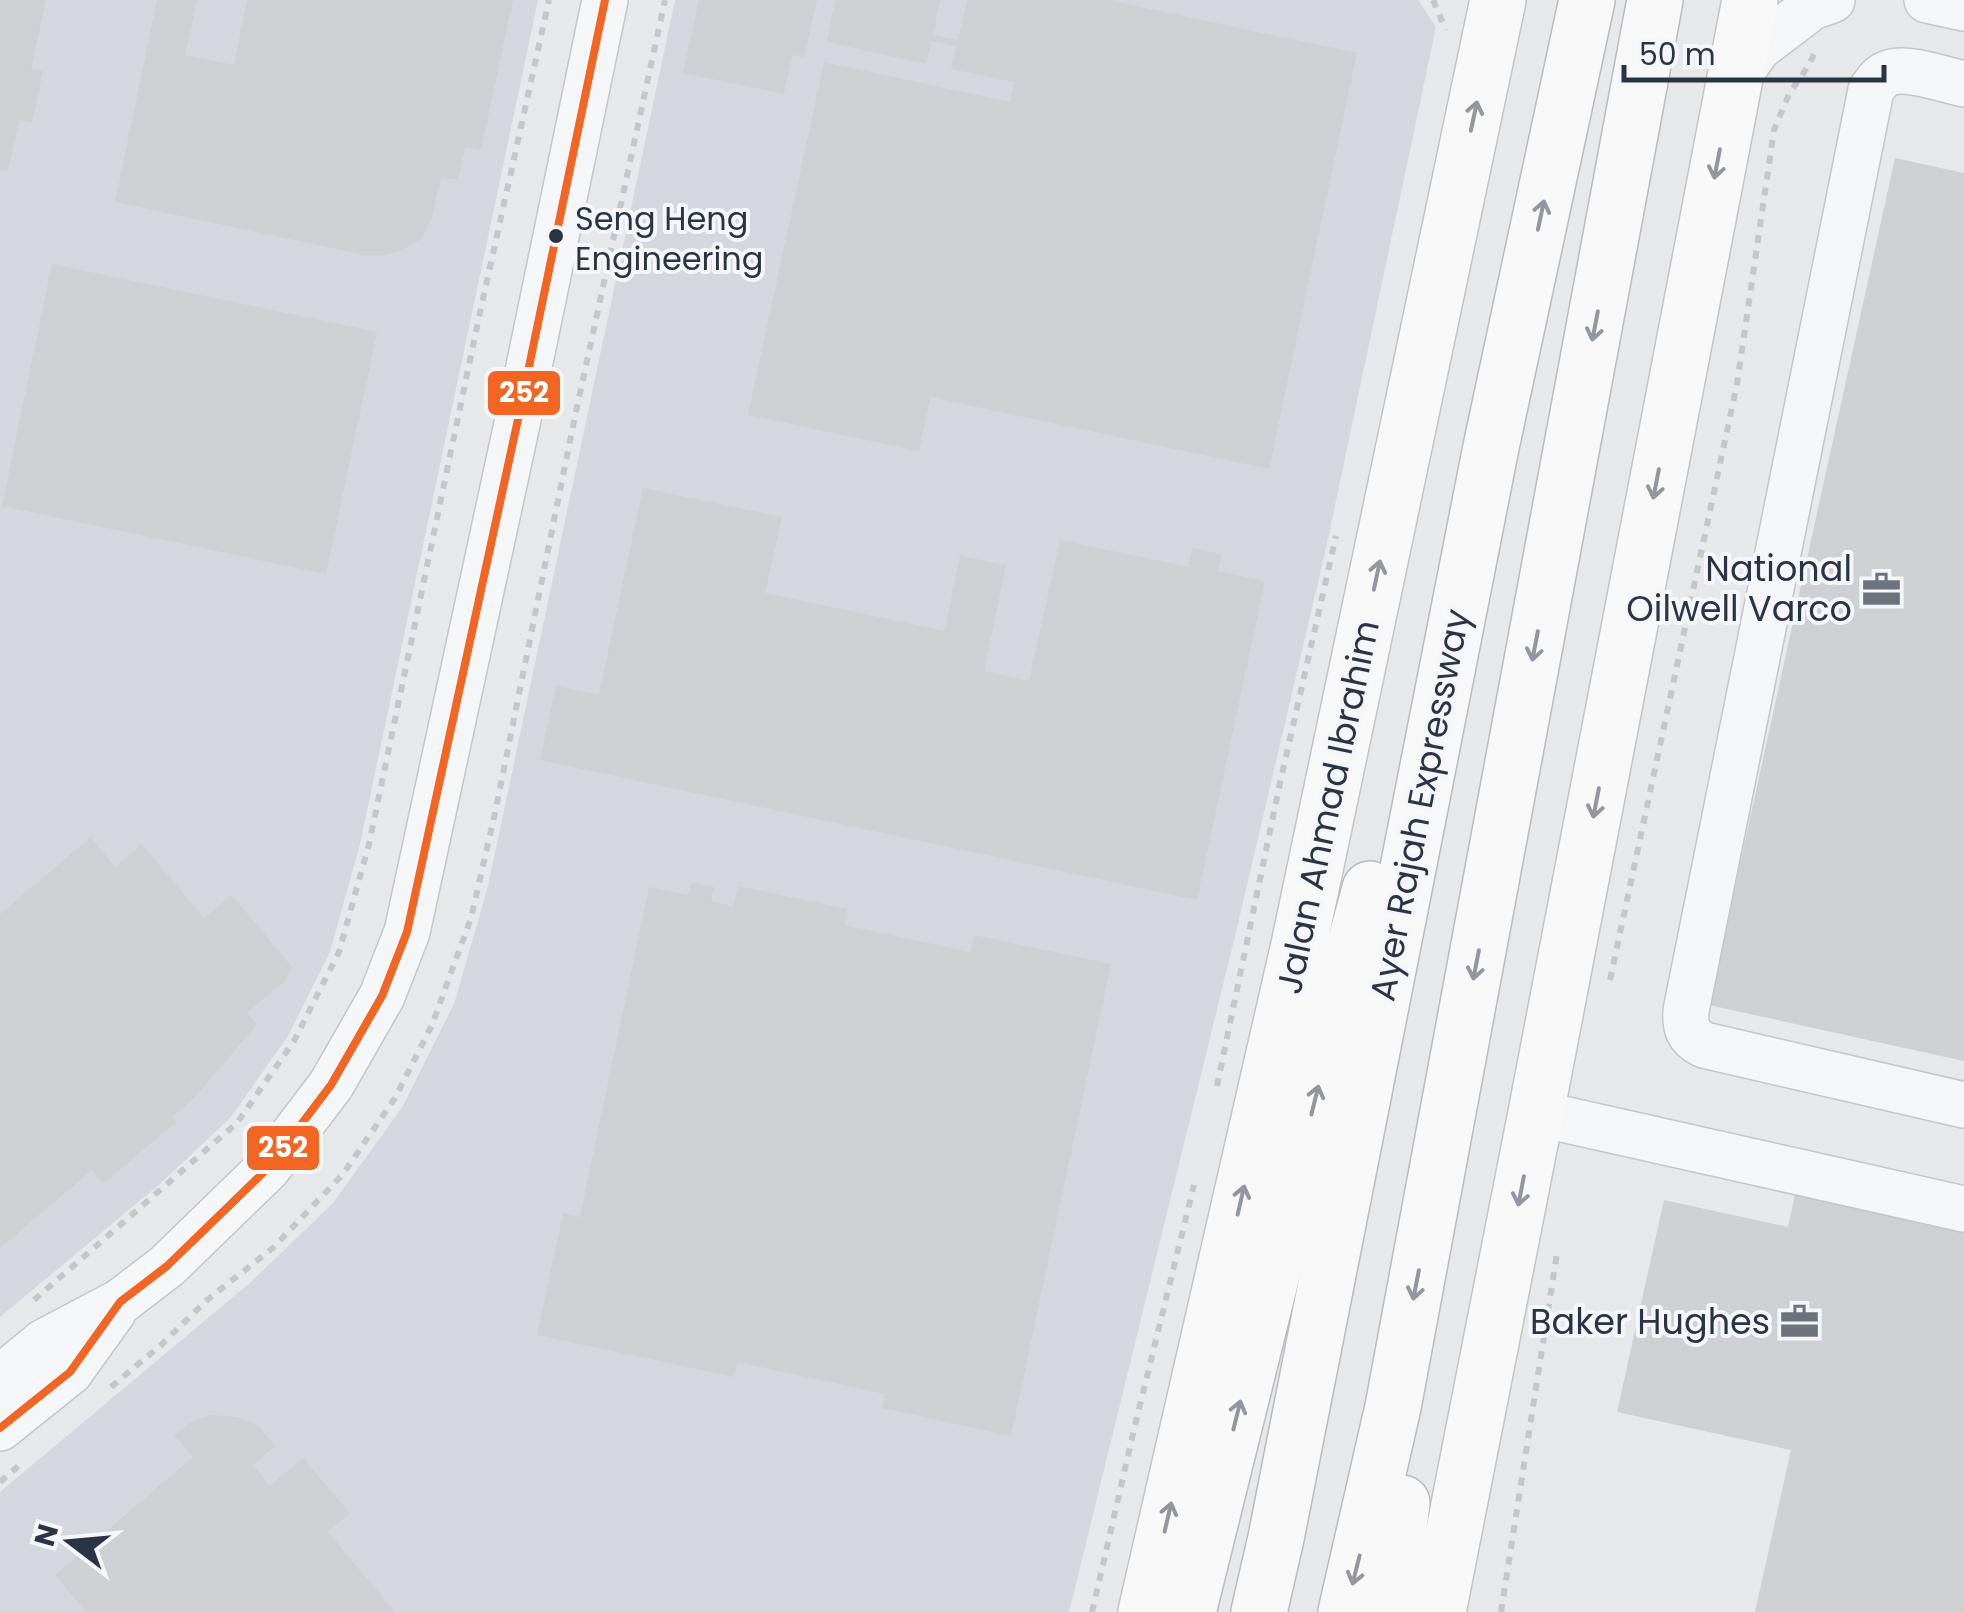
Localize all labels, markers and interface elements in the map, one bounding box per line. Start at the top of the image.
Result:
scale bar [1624,20,1884,82]
text: 50 m [1639,33,1716,76]
one-way arrow [1466,101,1484,133]
one-way arrow [1707,147,1726,180]
place label: Seng Heng Engineering [575,196,763,281]
one-way arrow [1532,200,1551,232]
marker: Seng Heng Engineering [546,226,566,246]
one-way arrow [1584,309,1603,341]
line badge: 252 [486,369,562,417]
text: 252 [499,373,549,412]
one-way arrow [1646,467,1665,499]
place label: National Oilwell Varco [1626,544,1852,633]
one-way arrow [1369,560,1388,592]
office icon: National Oilwell Varco [1861,568,1903,610]
street label: Ayer Rajah Expressway [1357,605,1482,1005]
street label: Jalan Ahmad Ibrahim [1264,615,1391,998]
one-way arrow [1525,629,1544,662]
one-way arrow [1585,786,1604,818]
one-way arrow [1465,948,1484,980]
one-way arrow [1307,1085,1325,1117]
line badge: 252 [245,1124,321,1172]
text: 252 [258,1128,308,1167]
one-way arrow [1511,1174,1530,1206]
one-way arrow [1233,1185,1251,1217]
one-way arrow [1406,1268,1425,1301]
place label: Baker Hughes [1530,1297,1770,1346]
office icon: Baker Hughes [1779,1301,1821,1343]
one-way arrow [1229,1400,1247,1432]
north arrow [20,1492,120,1592]
one-way arrow [1160,1502,1178,1534]
text: N [25,1520,68,1551]
one-way arrow [1346,1553,1364,1585]

